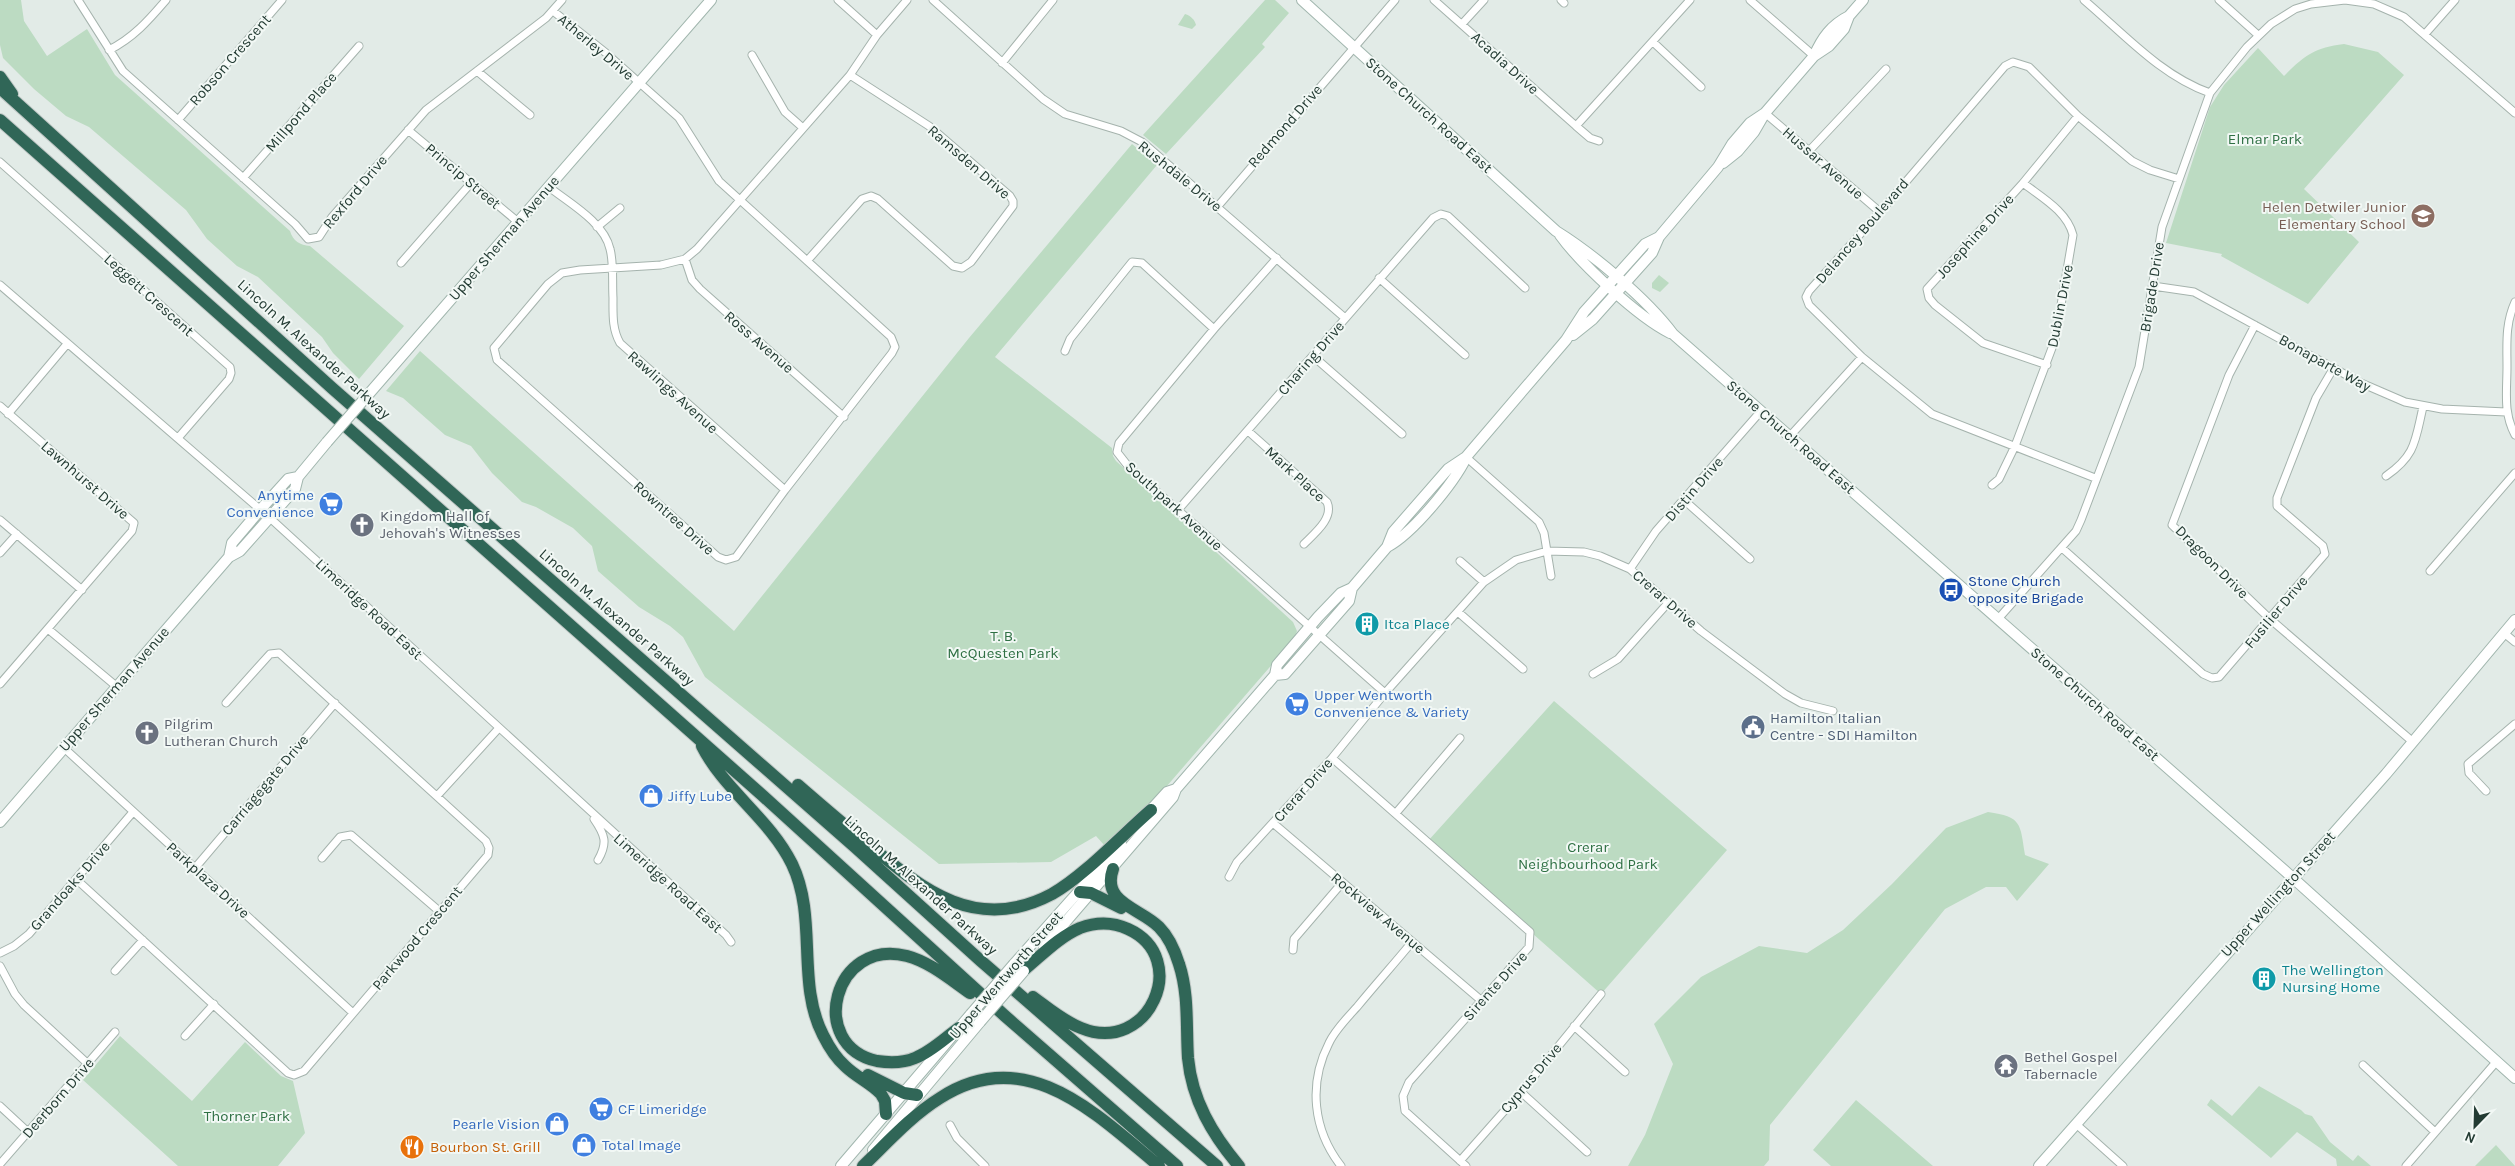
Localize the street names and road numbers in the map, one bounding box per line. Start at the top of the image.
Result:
street label: Robson Crescent [185,10,275,109]
street label: Atherley Drive [554,10,638,84]
street label: Acadia Drive [1467,28,1543,98]
street label: Stone Church Road East [1362,53,1496,177]
street label: Millpond Place [261,68,341,156]
street label: Redmond Drive [1244,81,1326,171]
street label: Ramsden Drive [924,121,1014,203]
street label: Hussar Avenue [1779,123,1867,203]
street label: Rushdale Drive [1134,137,1226,215]
street label: Princip Street [422,139,505,213]
street label: Rexford Drive [319,151,391,233]
street label: Upper Sherman Avenue [445,172,563,304]
street label: Delancey Boulevard [1811,175,1913,287]
street label: Josephine Drive [1932,190,2018,282]
street label: Brigade Drive [2136,241,2168,333]
street label: Leggett Crescent [100,250,198,340]
street label: Dublin Drive [2043,263,2077,349]
street label: Lincoln M. Alexander Parkway [234,275,394,423]
street label: Ross Avenue [721,307,797,377]
street label: Charing Drive [1274,317,1348,399]
street label: Bonaparte Way [2276,330,2374,396]
street label: Rawlings Avenue [624,347,722,437]
street label: Stone Church Road East [1723,376,1859,498]
street label: Lawnhurst Drive [37,437,133,523]
street label: Mark Place [1261,442,1329,506]
street label: Distin Drive [1661,453,1727,525]
street label: Southpark Avenue [1122,458,1226,554]
street label: Rowntree Drive [630,477,718,559]
street label: Dragoon Drive [2172,522,2252,602]
street label: Lincoln M. Alexander Parkway [536,545,698,689]
street label: Limeridge Road East [312,555,427,664]
street label: Crerar Drive [1629,566,1701,632]
street label: Fusilier Drive [2240,572,2312,652]
street label: Upper Sherman Avenue [55,623,173,755]
street label: Stone Church Road East [2027,643,2163,765]
street label: Carriagegate Drive [218,731,312,839]
street label: Crerar Drive [1270,754,1336,826]
street label: Lincoln M. Alexander Parkway [841,811,1001,959]
street label: Upper Wellington Street [2217,827,2339,960]
street label: Limeridge Road East [610,829,726,937]
street label: Grandoaks Drive [26,838,114,934]
street label: Parkplaza Drive [163,838,253,922]
street label: Rockview Avenue [1327,868,1429,958]
street label: Parkwood Crescent [368,882,466,994]
street label: Upper Wentworth Street [946,907,1067,1043]
street label: Sirente Drive [1459,947,1531,1025]
street label: Cyprus Drive [1496,1039,1566,1117]
street label: Deerborn Drive [18,1054,98,1142]

